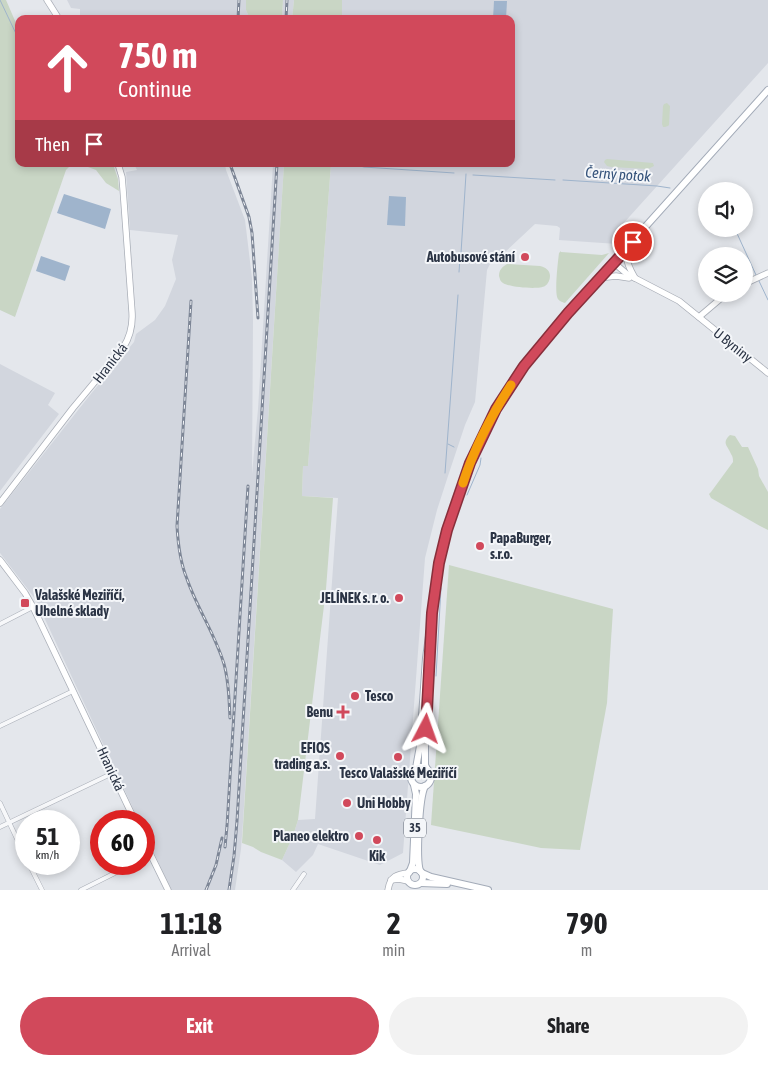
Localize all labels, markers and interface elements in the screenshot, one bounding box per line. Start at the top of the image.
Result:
icon: ahead [35,35,100,100]
text: 750 m [118,35,197,75]
text: Continue [118,76,192,102]
icon: arrive [80,130,108,158]
text: Then [35,133,70,155]
water label: Černý potok [585,163,652,185]
map controls [698,182,753,302]
button: sound [698,182,753,237]
pin [612,221,654,263]
icon: arrive [619,228,647,256]
button: layers [698,247,753,302]
place label: Autobusové stání [426,249,516,265]
marker: Autobusové stání [519,251,531,263]
street label: U Byniny [710,325,756,366]
street label: Hranická [89,340,131,386]
place label: PapaBurger, s.r.o. [490,530,552,562]
marker: PapaBurger, s.r.o. [474,540,486,552]
place label: Valašské Meziříčí, Uhelné sklady [34,587,125,619]
place label: JELÍNEK s. r. o. [319,590,390,606]
marker: JELÍNEK s. r. o. [393,592,405,604]
marker: Valašské Meziříčí, Uhelné sklady [19,597,31,609]
place label: Tesco [365,688,394,704]
marker: Tesco [349,690,361,702]
position arrow [399,702,451,754]
place label: Benu [306,704,333,720]
marker: Benu [337,706,349,718]
place label: EFIOS trading a.s. [274,740,330,772]
street label: Hranická [94,745,128,793]
marker: EFIOS trading a.s. [334,750,346,762]
marker: Tesco Valašské Meziříčí [392,751,404,763]
place label: Tesco Valašské Meziříčí [339,765,457,781]
place label: Uni Hobby [357,795,411,811]
marker: Uni Hobby [341,797,353,809]
speed limit sign: 60 [90,810,155,875]
road number: 35 [404,818,426,838]
text: 51 [36,822,59,850]
place label: Planeo elektro [273,828,349,844]
marker: Planeo elektro [353,830,365,842]
marker: Kik [371,834,383,846]
text: km/h [36,848,59,862]
place label: Kik [369,848,386,864]
text: 11:18 [160,906,222,940]
text: 2 [387,906,401,940]
text: 790 [565,906,608,940]
text: Arrival [172,941,211,959]
text: min [382,941,405,959]
text: m [581,941,592,959]
button: Exit [20,997,379,1055]
button: Share [389,997,748,1055]

